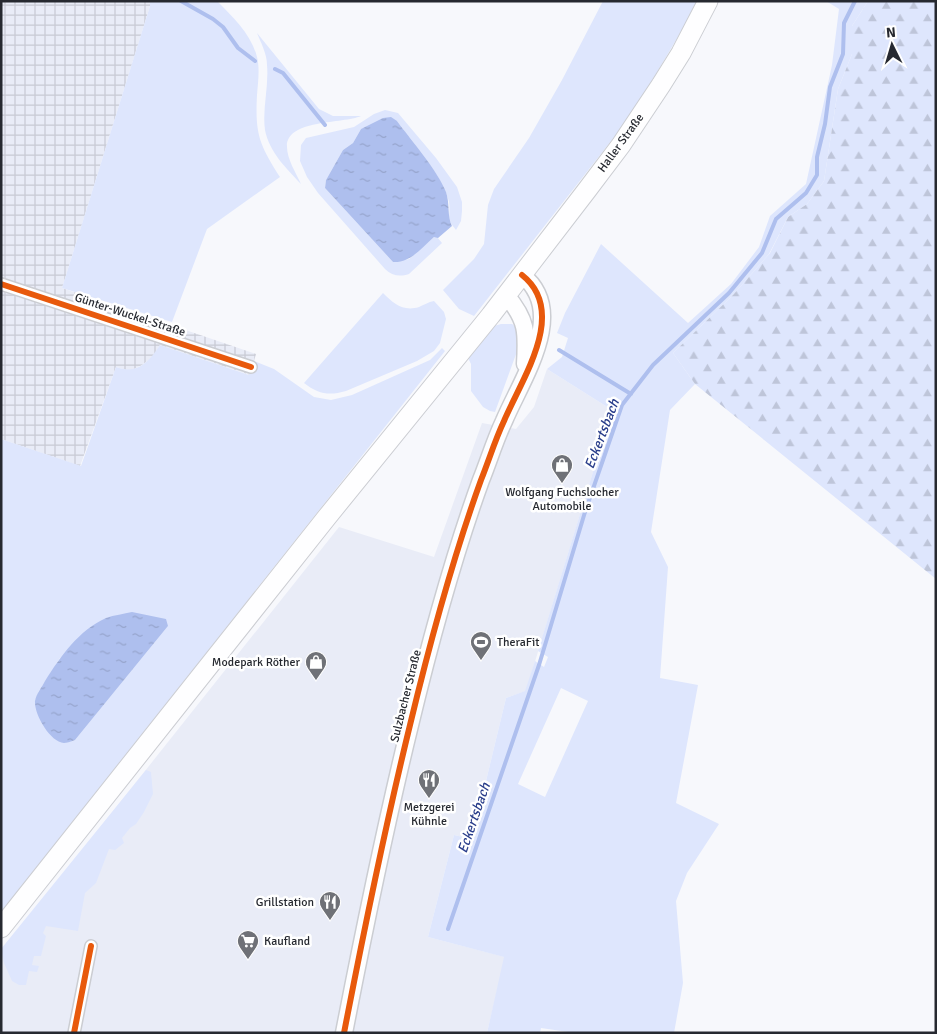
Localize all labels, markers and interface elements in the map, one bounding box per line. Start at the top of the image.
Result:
north arrow [867,20,917,70]
text: N [885,24,897,41]
street label: Haller Straße [595,111,647,175]
street label: Günter-Wuckel-Straße [73,290,187,340]
water label: Eckertsbach [581,396,623,471]
shop icon: Wolfgang Fuchslocher Automobile [550,453,574,484]
place label: Wolfgang Fuchslocher Automobile [505,485,619,514]
sports icon: TheraFit [469,630,493,661]
place label: TheraFit [497,635,540,650]
street label: Sulzbacher Straße [387,648,425,744]
shop icon: Modepark Röther [304,650,328,681]
place label: Modepark Röther [212,655,301,670]
restaurant icon: Metzgerei Kühnle [417,768,441,799]
water label: Eckertsbach [454,780,494,855]
place label: Metzgerei Kühnle [403,800,455,829]
restaurant icon: Grillstation [318,890,342,921]
place label: Grillstation [256,895,314,910]
supermarket icon: Kaufland [236,929,260,960]
place label: Kaufland [264,934,310,949]

